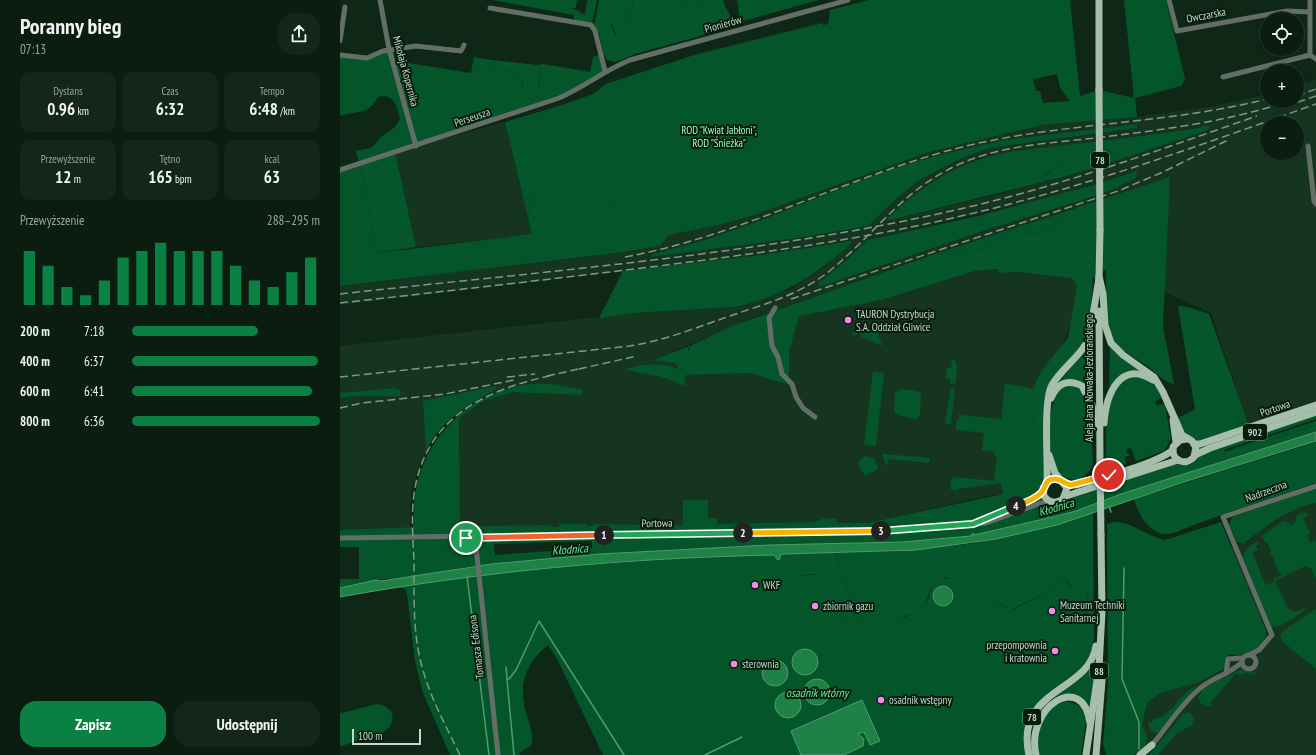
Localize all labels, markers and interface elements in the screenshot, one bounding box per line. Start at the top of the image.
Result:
street label: Owczarska [1185,4,1227,26]
text: Poranny bieg [20,12,121,40]
street label: Pionierów [703,12,744,36]
map controls [1260,12,1304,160]
button: locate [1260,12,1304,56]
button: share [278,13,320,55]
street label: Mikołaja Kopernika [390,34,422,108]
text: 07:13 [20,41,46,58]
button: + [1260,64,1304,108]
text: Dystans [53,84,83,98]
text: Czas [162,84,178,98]
text: Tempo [259,84,285,98]
text: 0.96 [47,98,75,120]
text: 6:32 [156,98,184,120]
text: 6:48 [249,98,278,120]
text: km [75,104,89,118]
text: /km [278,104,295,118]
street label: Perseusza [452,104,492,130]
button: − [1260,116,1304,160]
park label: ROD "Kwiat Jabłoni", ROD "Śnieżka" [681,123,757,150]
text: Przewyższenie [41,152,95,166]
text: Tętno [160,152,180,166]
text: kcal [264,152,280,166]
road number: 78 [1091,152,1109,168]
text: 12 [55,166,71,188]
text: 165 [148,166,173,188]
text: 63 [264,166,280,188]
text: m [71,172,81,186]
text: bpm [173,172,192,186]
text: Przewyższenie [20,212,84,229]
text: 288–295 m [267,212,320,229]
place label: TAURON Dystrybucja S.A. Oddział Gliwice [856,307,934,334]
street label: Aleja Jana Nowaka-Jeziorańskiego [1082,314,1096,442]
marker: TAURON Dystrybucja S.A. Oddział Gliwice [843,315,853,325]
text: 200 m [20,323,50,340]
text: 7:18 [84,323,104,340]
text: 400 m [20,353,50,370]
text: 6:37 [84,353,104,370]
text: 600 m [20,383,50,400]
text: 6:41 [84,383,104,400]
street label: Portowa [1258,396,1292,420]
text: 800 m [20,413,50,430]
text: 6:36 [84,413,104,430]
road number: 902 [1243,424,1267,440]
pin [1092,458,1126,492]
icon: check [1098,464,1120,486]
street label: Nadrzeczna [1243,477,1289,505]
water label: Kłodnica [1037,494,1077,519]
pin: 4 [1006,496,1026,516]
text: 4 [1013,499,1019,513]
street label: Portowa [641,516,673,530]
pin [449,521,483,555]
pin: 3 [871,521,891,541]
pin: 2 [733,523,753,543]
text: 3 [878,524,884,538]
pin: 1 [594,525,614,545]
text: 2 [740,526,746,540]
icon: arrive [455,527,477,549]
text: 1 [601,528,607,542]
water label: Kłodnica [551,540,590,558]
place label: WKF [763,578,781,592]
marker: WKF [750,580,760,590]
place label: Muzeum Techniki Sanitarnej [1060,598,1125,625]
place label: zbiornik gazu [823,599,874,613]
marker: zbiornik gazu [810,601,820,611]
marker: Muzeum Techniki Sanitarnej [1047,606,1057,616]
street label: Tomasza Edisona [465,614,487,680]
place label: przepompownia i kratownia [987,638,1047,665]
marker: przepompownia i kratownia [1050,646,1060,656]
place label: sterownia [742,657,779,671]
marker: sterownia [729,659,739,669]
road number: 88 [1090,663,1108,679]
water label: osadnik wtórny [786,685,850,700]
place label: osadnik wstępny [889,693,952,707]
marker: osadnik wstępny [876,695,886,705]
button: Zapisz [20,701,166,747]
button: Udostępnij [174,701,320,747]
road number: 78 [1023,709,1041,725]
scale bar [352,727,421,746]
text: 100 m [358,729,382,743]

